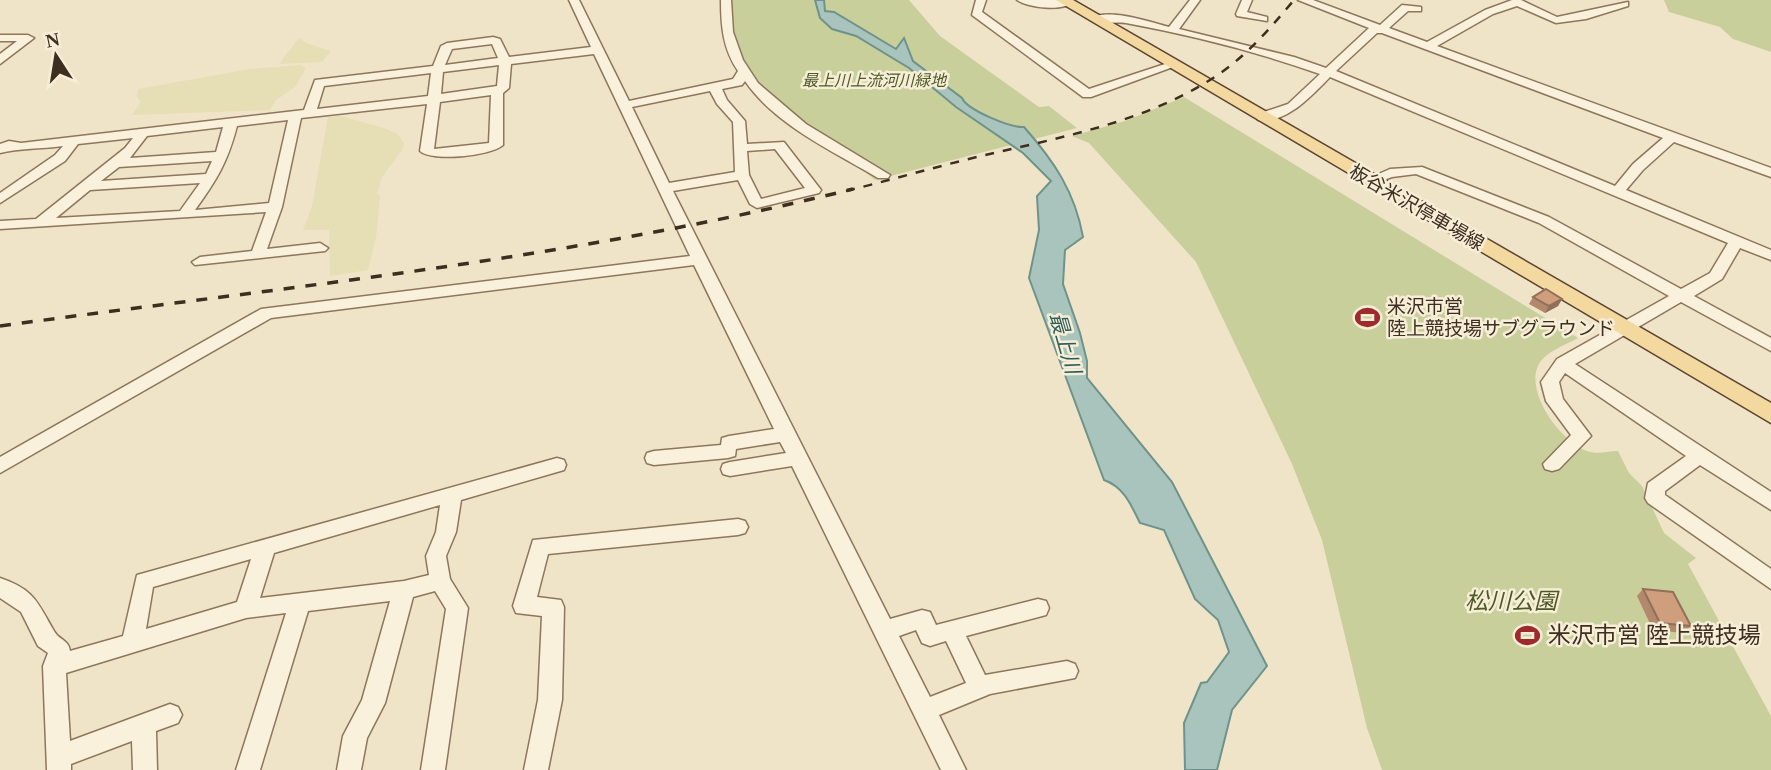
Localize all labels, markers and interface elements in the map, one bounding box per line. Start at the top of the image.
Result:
north arrow [21,21,91,91]
text: N [44,28,62,52]
park label: 最上川上流河川緑地 [802,72,948,89]
street label: 板谷米沢停車場線 [1346,160,1488,255]
place label: 米沢市営 陸上競技場サブグラウンド [1387,296,1615,339]
sports icon: 米沢市営 陸上競技場サブグラウンド [1353,303,1381,331]
water label: 最上川 [1045,309,1086,379]
park label: 松川公園 [1465,589,1560,614]
sports icon: 米沢市営 陸上競技場 [1514,621,1542,649]
place label: 米沢市営 陸上競技場 [1548,623,1761,648]

